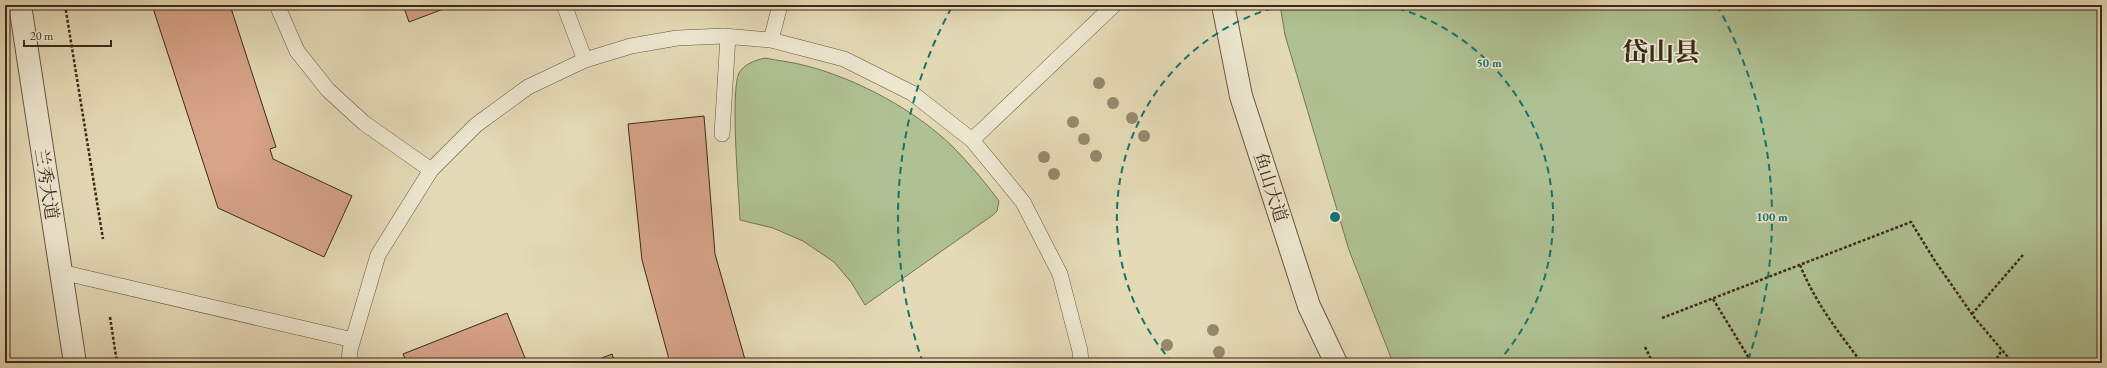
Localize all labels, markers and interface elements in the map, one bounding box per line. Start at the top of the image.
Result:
scale bar [24,22,111,48]
text: 20 m [30,28,54,44]
district label: 岱山县 [1622,35,1700,69]
text: 50 m [1476,55,1502,71]
street label: 兰秀大道 [30,147,64,221]
street label: 鱼山大道 [1249,149,1293,225]
text: 100 m [1756,209,1788,225]
centre of rings [1328,210,1342,224]

